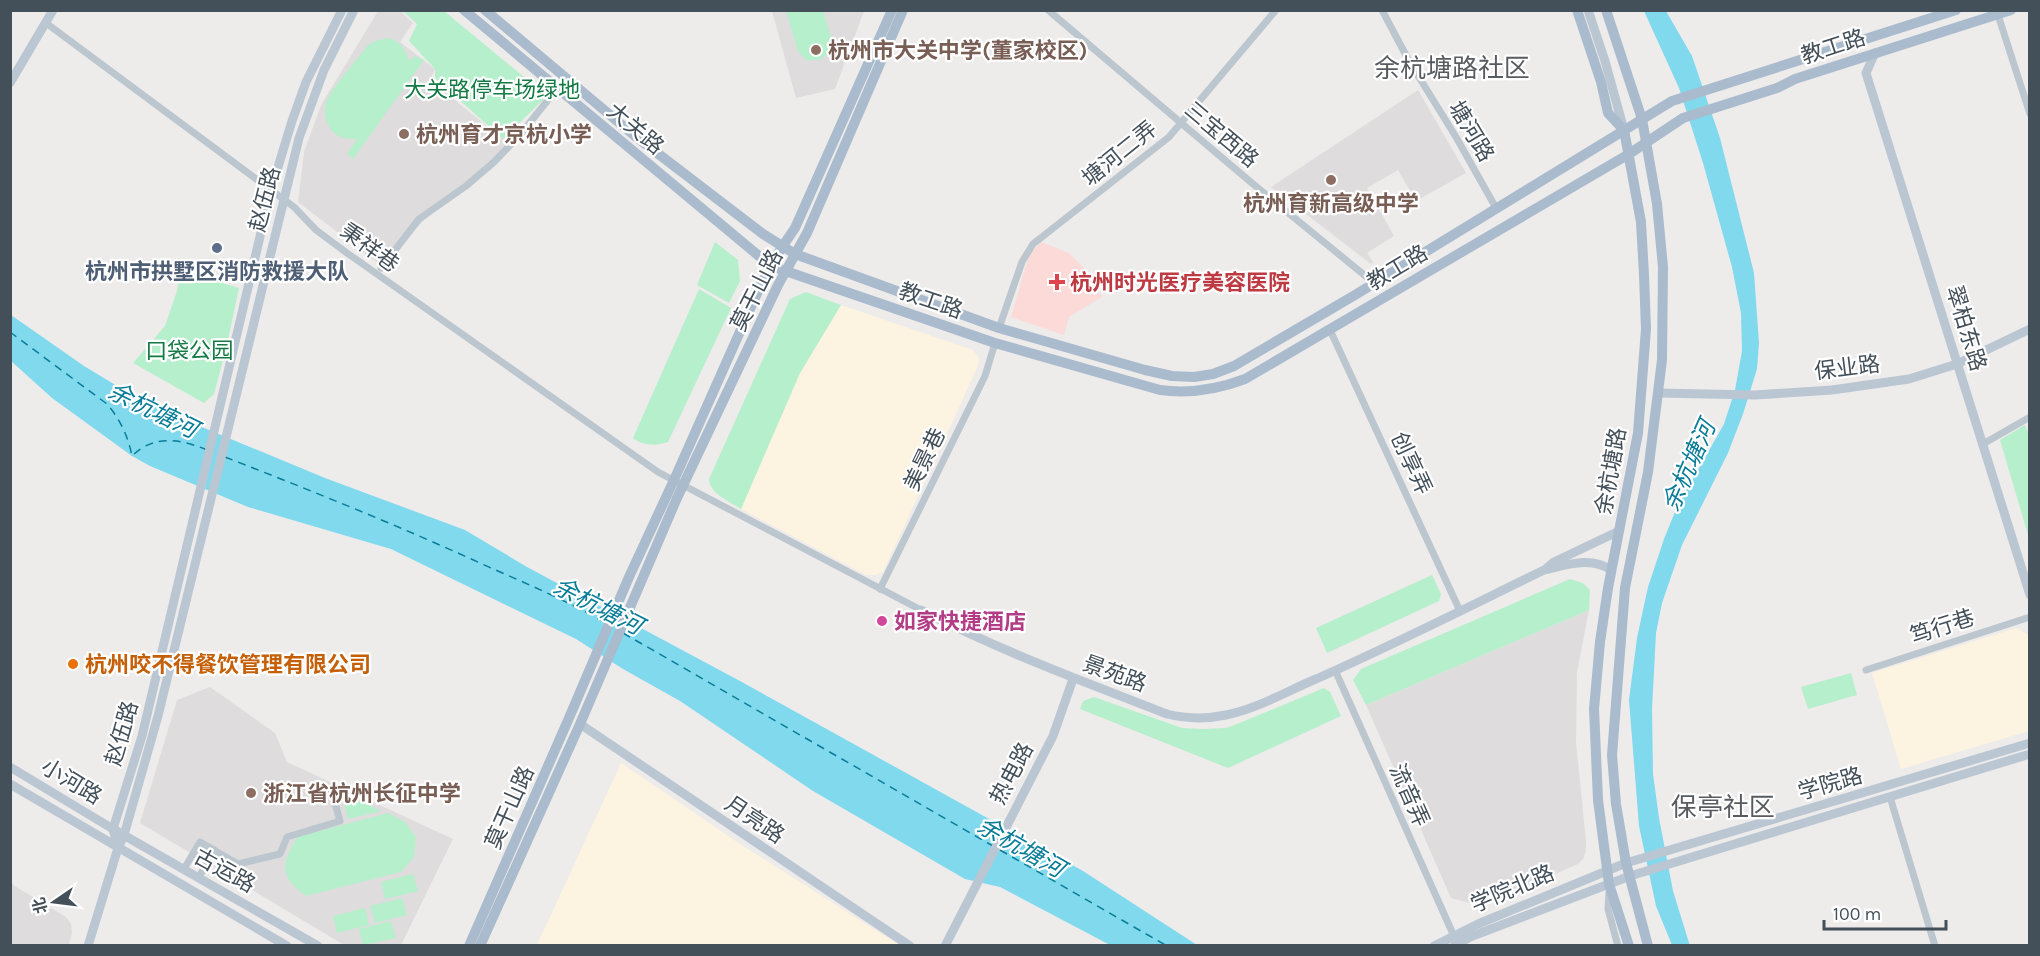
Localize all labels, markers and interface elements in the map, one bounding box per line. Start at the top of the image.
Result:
street label: 教工路 [1798,24,1869,70]
place label: 杭州市大关中学(董家校区) [828,38,1088,64]
marker: 杭州市大关中学(董家校区) [809,43,823,57]
district label: 余杭塘路社区 [1374,53,1530,84]
park label: 大关路停车场绿地 [404,77,580,103]
street label: 三宝西路 [1179,97,1263,173]
street label: 塘河路 [1443,97,1499,167]
street label: 大关路 [602,98,669,160]
street label: 塘河二弄 [1077,116,1162,192]
place label: 杭州育才京杭小学 [416,122,592,148]
marker: 杭州育才京杭小学 [397,127,411,141]
street label: 赵伍路 [244,164,286,234]
marker: 杭州育新高级中学 [1324,173,1338,187]
place label: 杭州育新高级中学 [1243,191,1419,217]
street label: 秉祥巷 [335,218,404,278]
street label: 教工路 [1363,240,1433,296]
marker: 杭州市拱墅区消防救援大队 [210,241,224,255]
street label: 莫干山路 [725,245,788,336]
place label: 杭州市拱墅区消防救援大队 [85,259,349,285]
place label: 杭州时光医疗美容医院 [1070,270,1290,296]
marker: 杭州时光医疗美容医院 [1048,273,1066,291]
street label: 教工路 [895,278,966,324]
street label: 翠柏东路 [1941,282,1991,374]
park label: 口袋公园 [145,338,233,364]
street label: 保业路 [1813,351,1881,385]
water label: 余杭塘河 [104,376,206,445]
water label: 余杭塘河 [1657,413,1723,516]
street label: 美景巷 [899,424,951,495]
street label: 余杭塘路 [1591,426,1631,517]
street label: 创享弄 [1385,428,1437,499]
water label: 余杭塘河 [549,572,651,642]
street label: 笃行巷 [1907,604,1978,650]
place label: 如家快捷酒店 [894,609,1026,635]
marker: 如家快捷酒店 [875,614,889,628]
street label: 景苑路 [1079,650,1150,697]
place label: 杭州咬不得餐饮管理有限公司 [85,652,371,678]
marker: 杭州咬不得餐饮管理有限公司 [66,657,80,671]
street label: 赵伍路 [100,698,144,769]
street label: 热电路 [985,738,1039,809]
street label: 小河路 [36,754,106,810]
street label: 流音弄 [1384,760,1434,831]
street label: 莫干山路 [480,762,540,853]
street label: 学院路 [1795,762,1866,806]
place label: 浙江省杭州长征中学 [263,781,461,807]
marker: 浙江省杭州长征中学 [244,786,258,800]
street label: 月亮路 [720,791,789,849]
district label: 保亭社区 [1671,792,1775,823]
water label: 余杭塘河 [972,811,1073,885]
street label: 古运路 [189,844,260,898]
street label: 学院北路 [1467,860,1558,918]
north arrow [24,872,84,932]
scale bar [1824,893,1946,931]
text: 北 [29,895,51,916]
text: 100 m [1833,903,1881,925]

